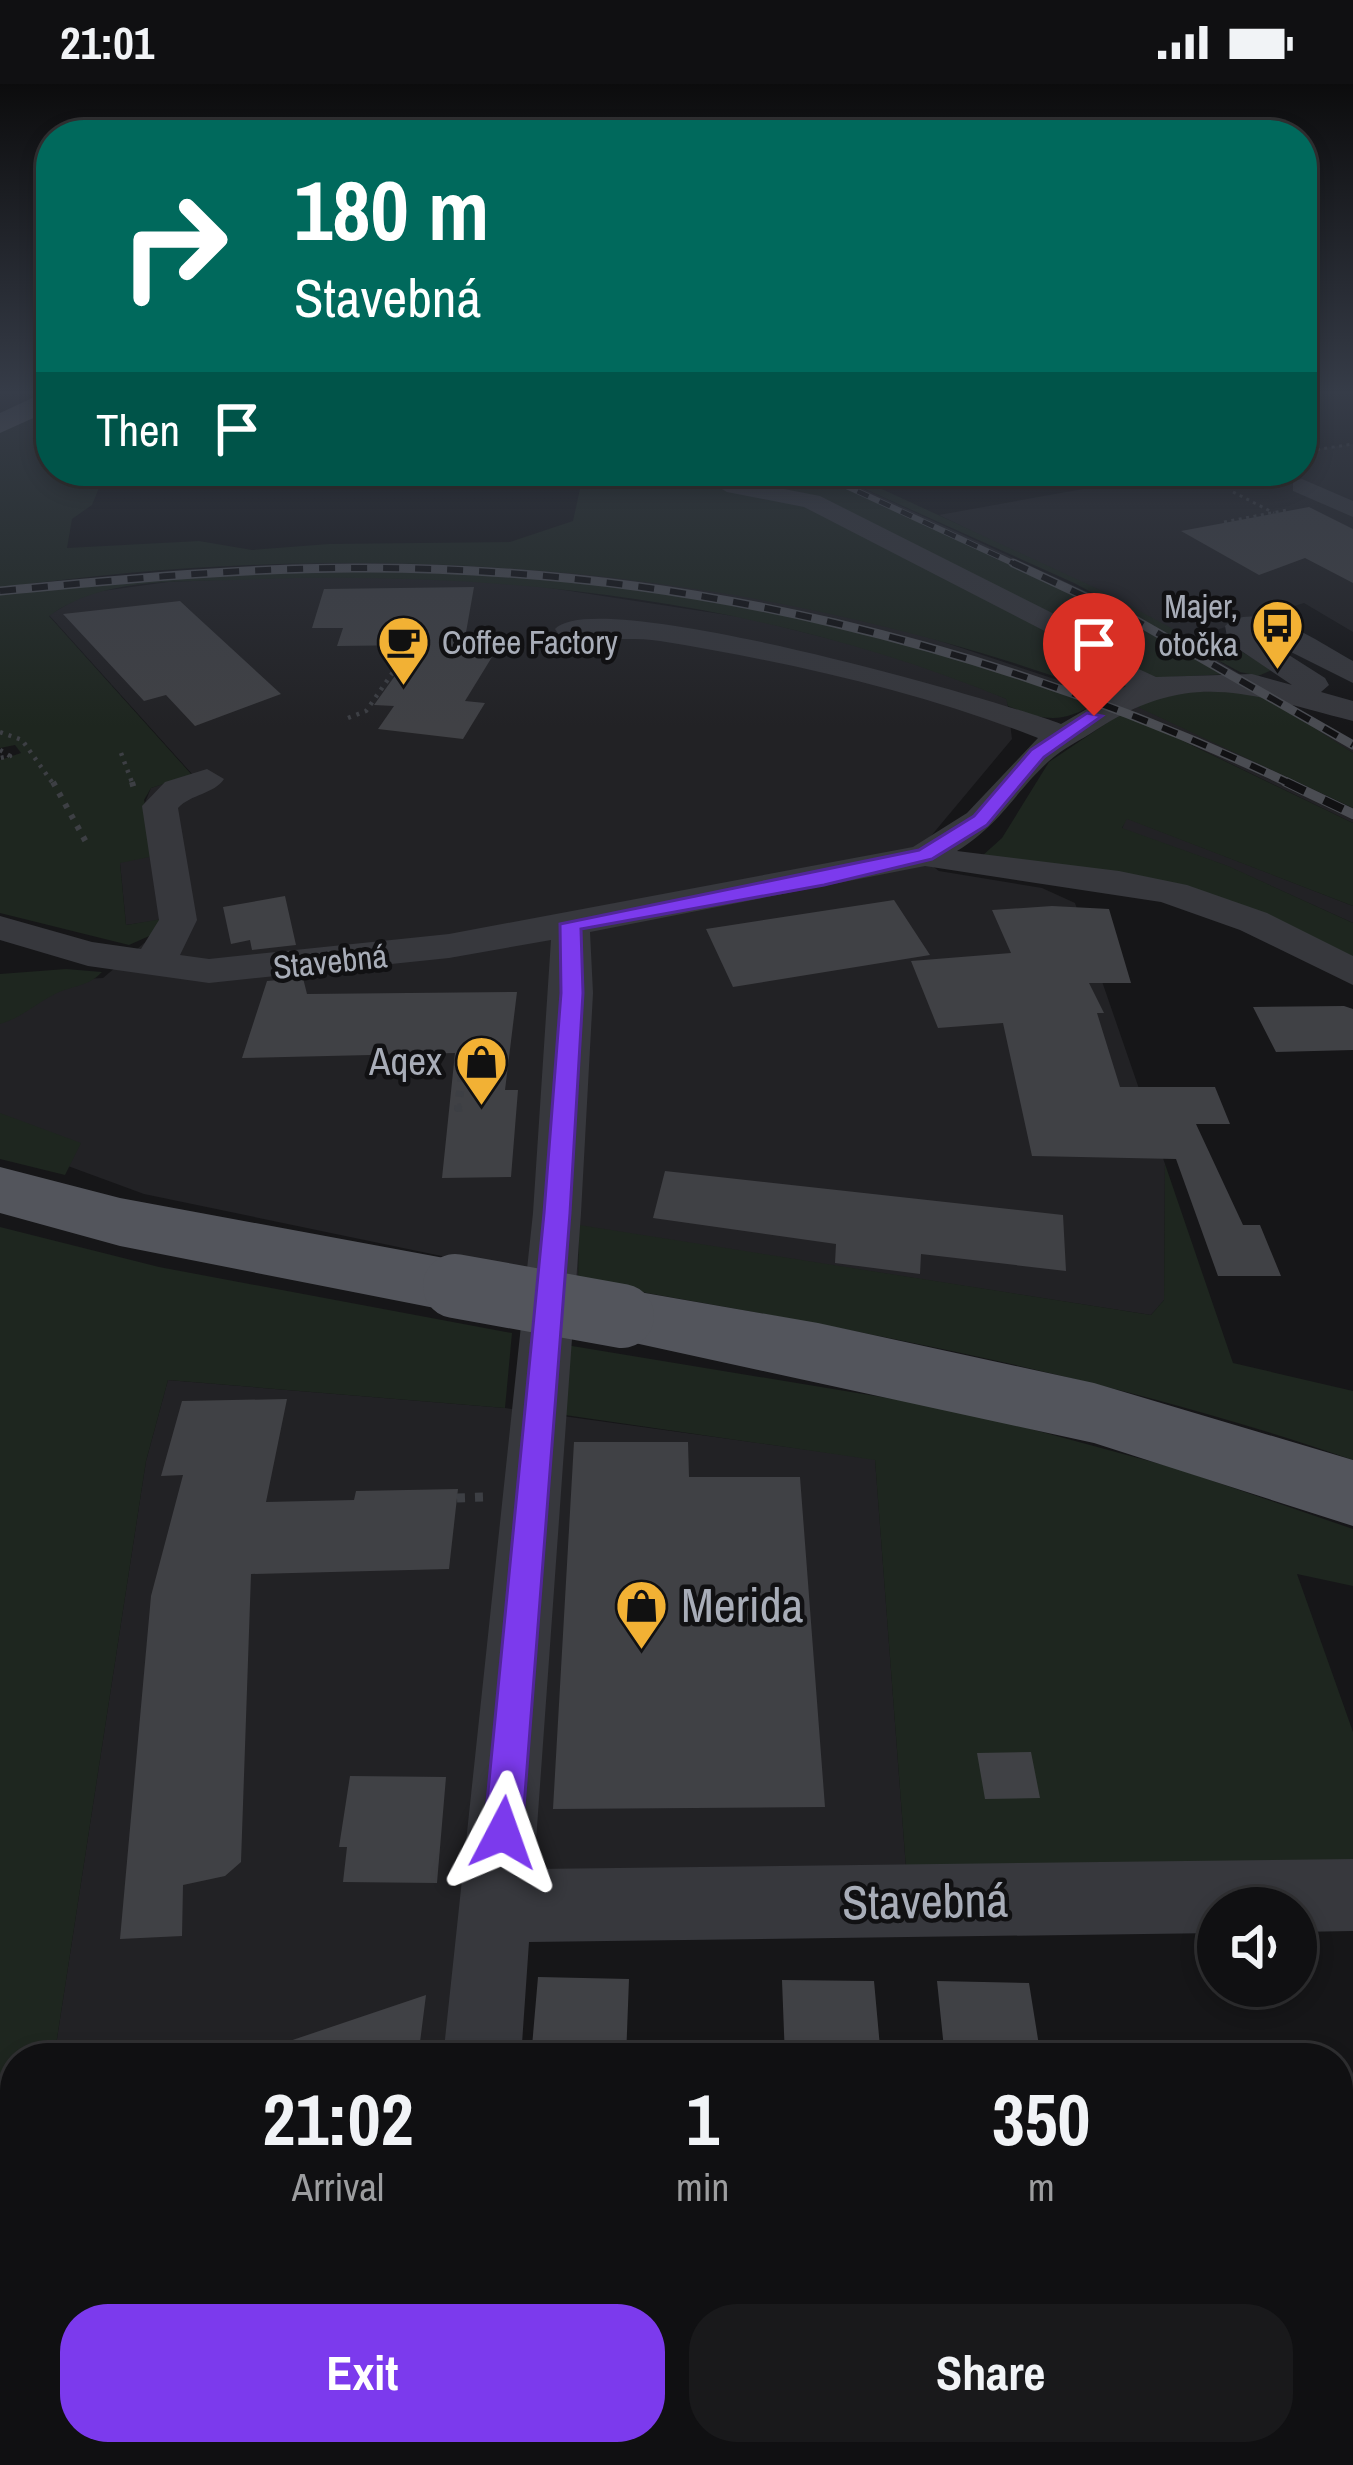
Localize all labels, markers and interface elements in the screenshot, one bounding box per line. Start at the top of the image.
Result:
text: 21:01 [60,12,154,73]
text: 180 m [294,153,489,266]
icon: right [96,168,252,324]
text: Stavebná [294,261,481,334]
icon: arrive [204,396,270,462]
text: Then [96,399,180,460]
place label: Majer, otočka [1158,584,1238,666]
pin [1043,593,1145,716]
bus stop icon: Majer, otočka [1249,597,1305,671]
icon: arrive [1061,611,1127,677]
cafe icon: Coffee Factory [375,614,431,688]
place label: Coffee Factory [442,620,618,664]
street label: Stavebná [271,933,389,989]
shop icon: Aqex [453,1033,509,1107]
place label: Aqex [368,1035,442,1087]
place label: Merida [681,1572,804,1637]
shop icon: Merida [614,1577,670,1651]
position arrow [440,1770,566,1896]
street label: Stavebná [841,1867,1009,1934]
map controls [1197,1887,1317,2007]
button: sound [1197,1887,1317,2007]
text: 21:02 [263,2070,414,2167]
text: 1 [686,2070,719,2167]
text: 350 [992,2070,1090,2167]
text: Arrival [292,2161,384,2213]
text: min [676,2161,729,2213]
text: m [1028,2161,1055,2213]
button: Exit [60,2304,665,2442]
button: Share [689,2304,1293,2442]

